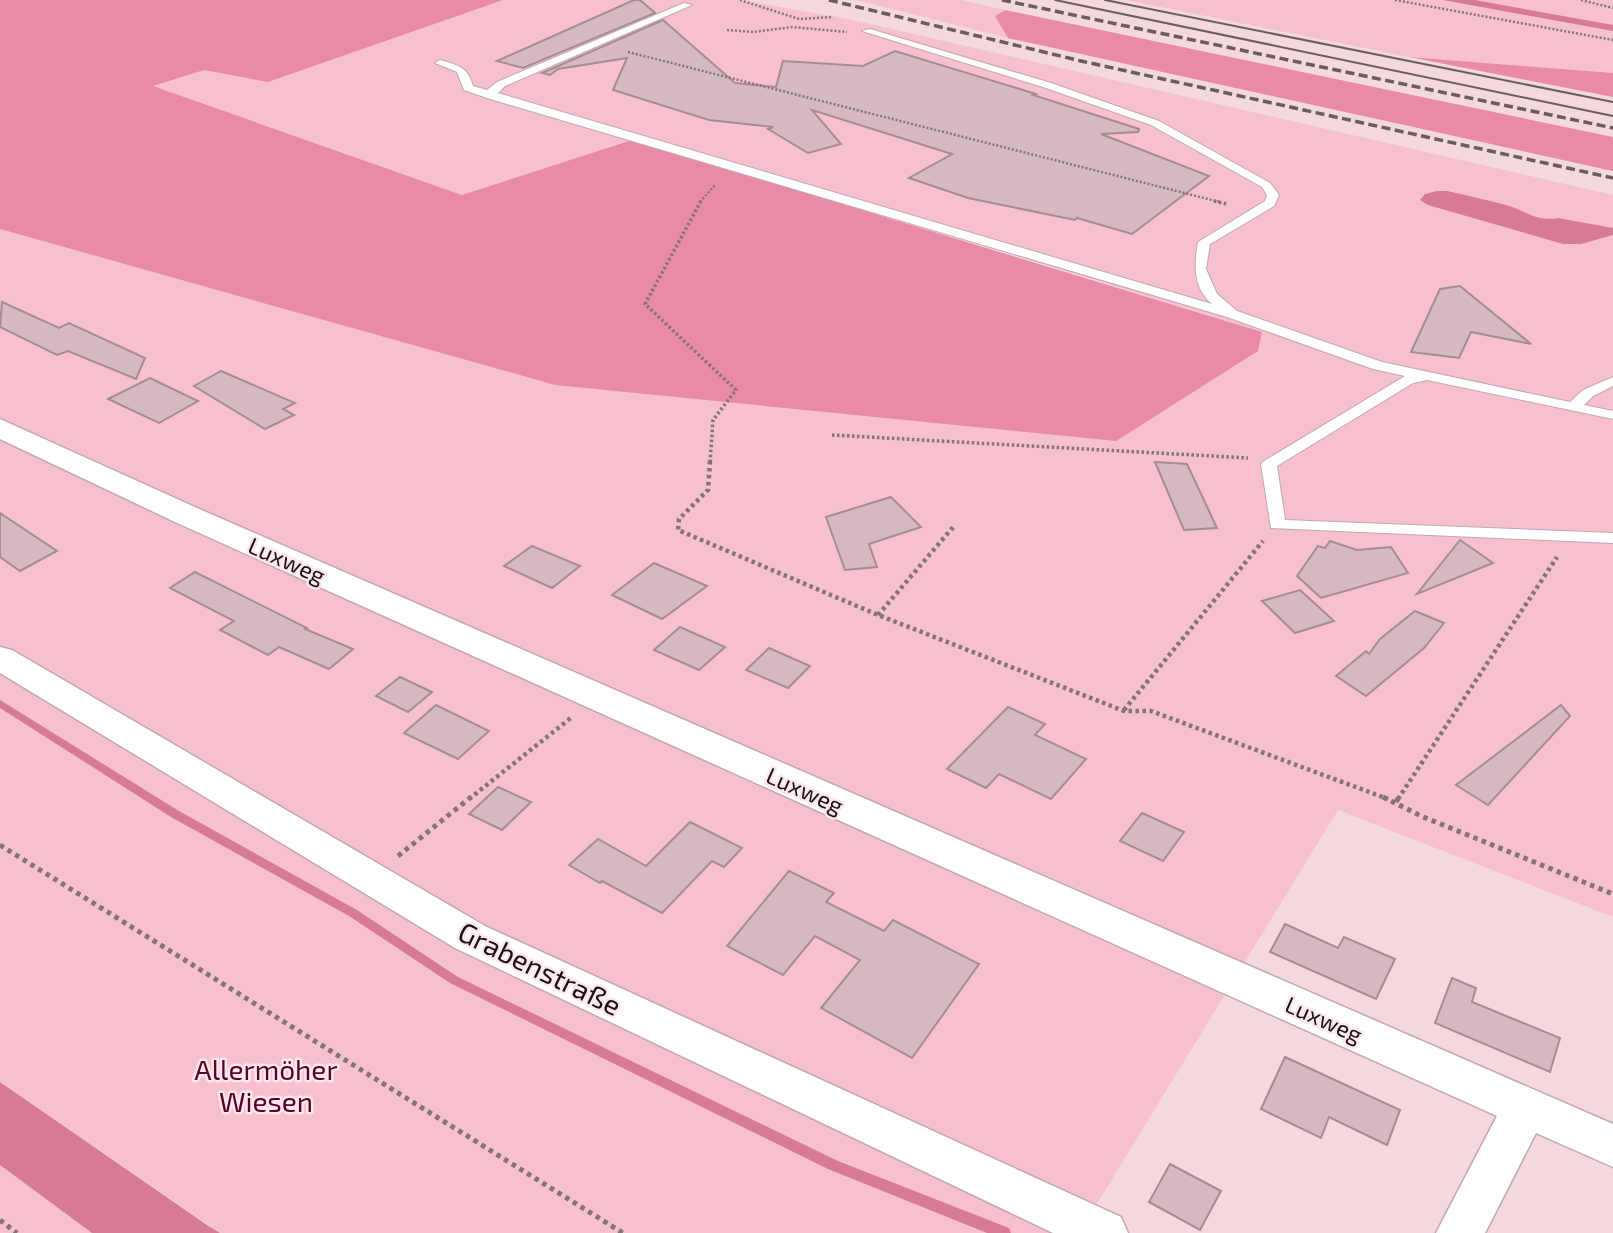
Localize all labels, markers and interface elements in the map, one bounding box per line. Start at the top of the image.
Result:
street label: Luxweg [244,531,330,589]
street label: Luxweg [762,761,848,819]
street label: Grabenstraße [453,914,627,1022]
street label: Luxweg [1281,990,1367,1048]
park label: Allermöher Wiesen [194,1052,338,1118]

